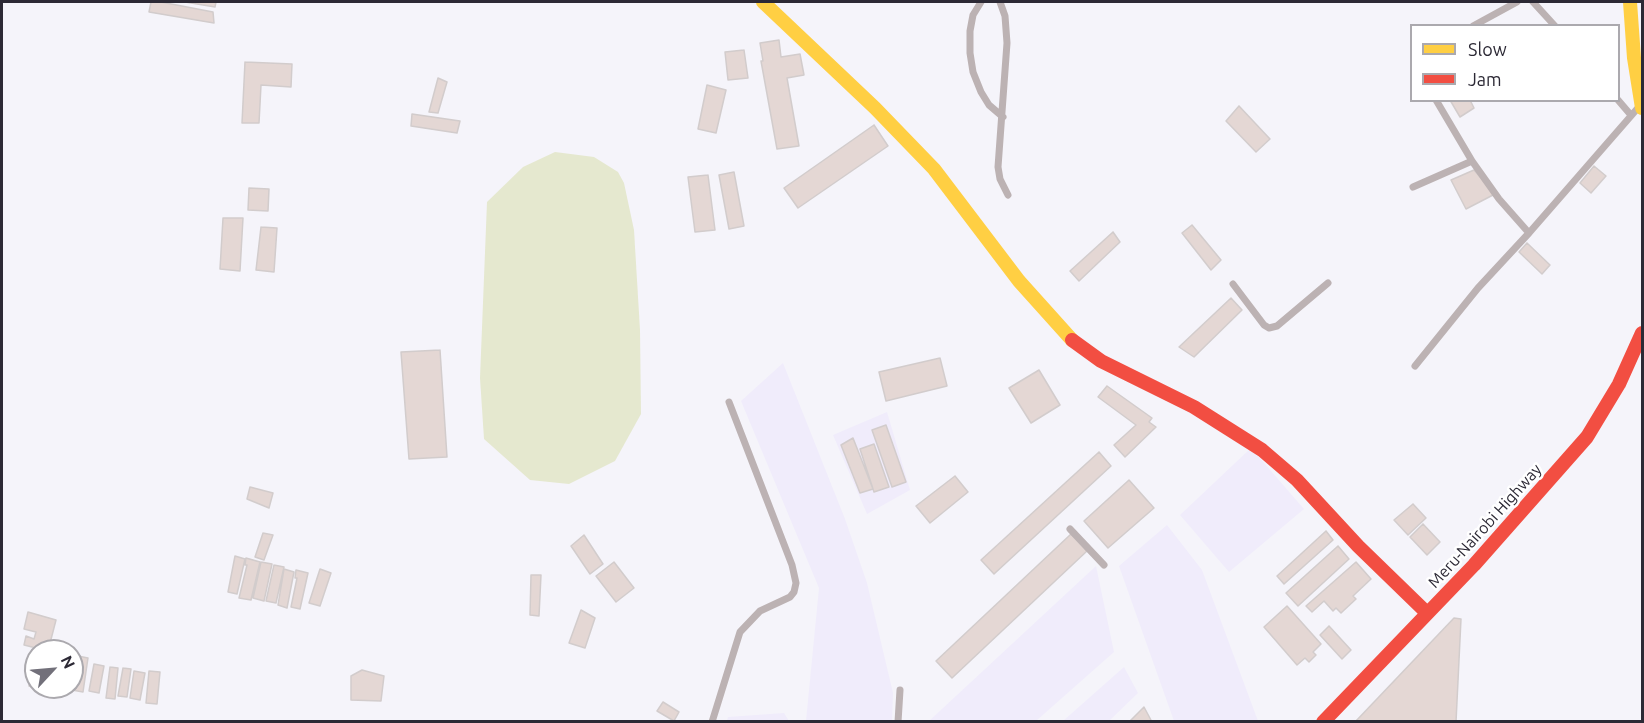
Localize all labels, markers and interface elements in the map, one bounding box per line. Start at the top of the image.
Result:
legend [1410,24,1620,102]
text: Slow [1468,39,1507,59]
text: Jam [1468,69,1502,89]
street label: Meru-Nairobi Highway [1424,460,1546,592]
north arrow [24,639,84,699]
text: N [58,653,79,671]

